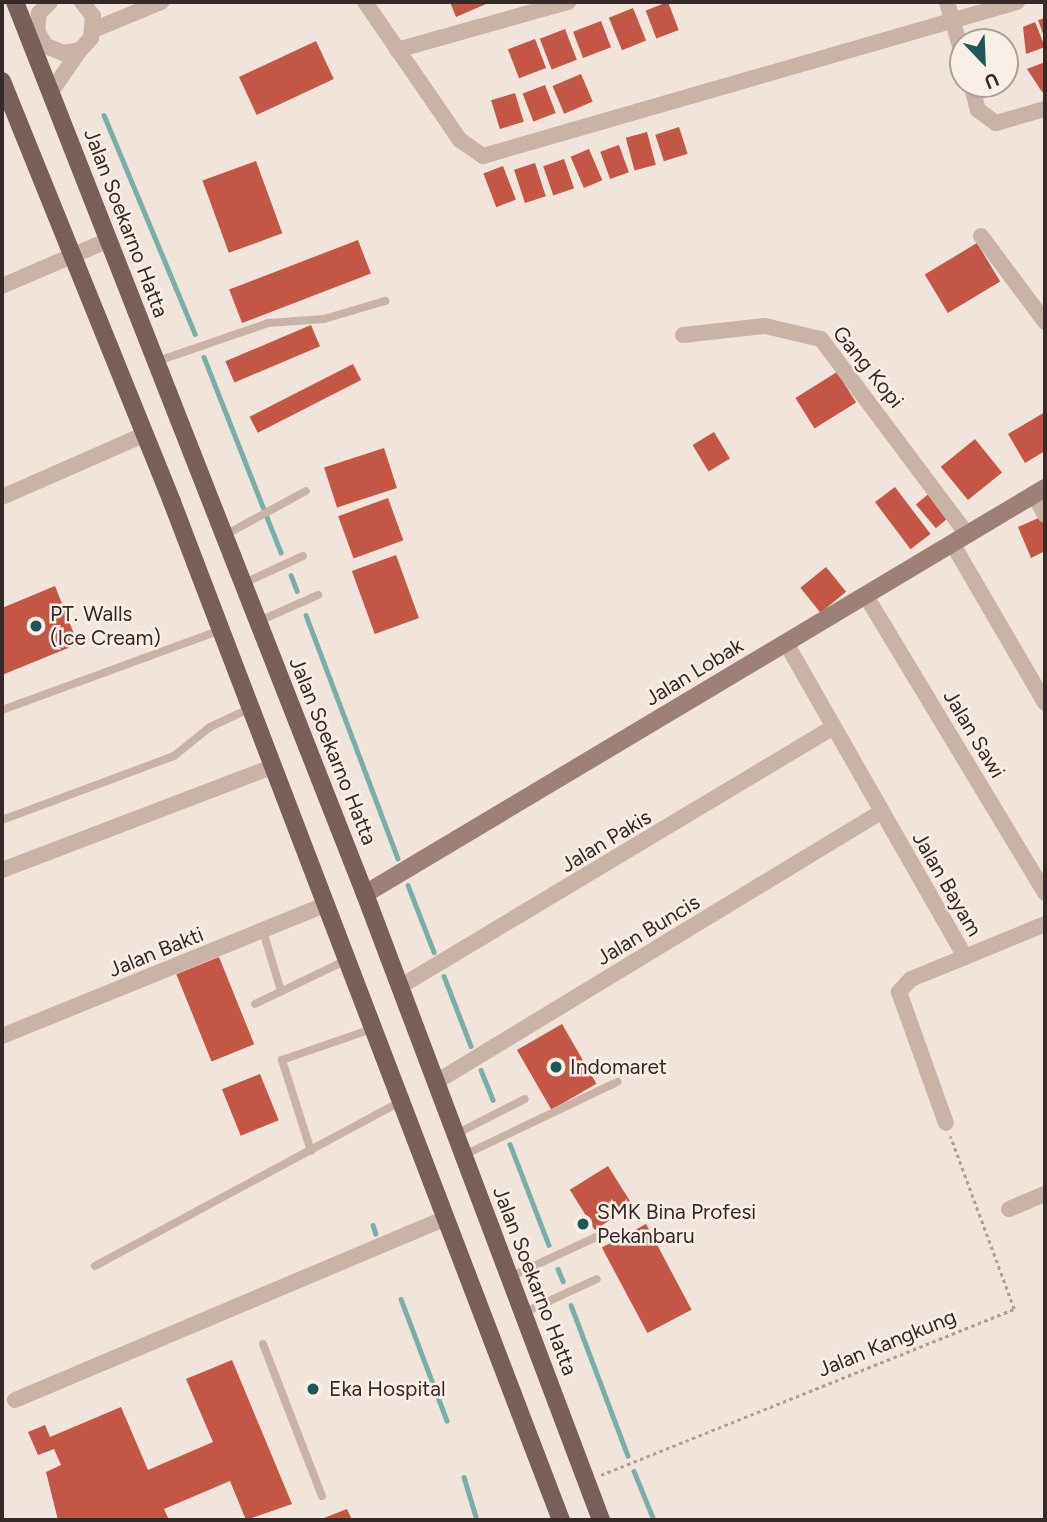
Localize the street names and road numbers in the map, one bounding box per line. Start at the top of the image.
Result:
street label: Jalan Soekarno Hatta [78,125,174,321]
street label: Gang Kopi [827,321,909,413]
street label: Jalan Lobak [640,633,748,711]
street label: Jalan Soekarno Hatta [284,653,382,849]
street label: Jalan Sawi [938,685,1010,783]
street label: Jalan Pakis [556,804,656,878]
street label: Jalan Bayam [907,827,987,941]
street label: Jalan Buncis [592,889,704,971]
street label: Jalan Bakti [105,922,207,982]
street label: Jalan Soekarno Hatta [487,1183,583,1379]
street label: Jalan Kangkung [814,1304,960,1382]

